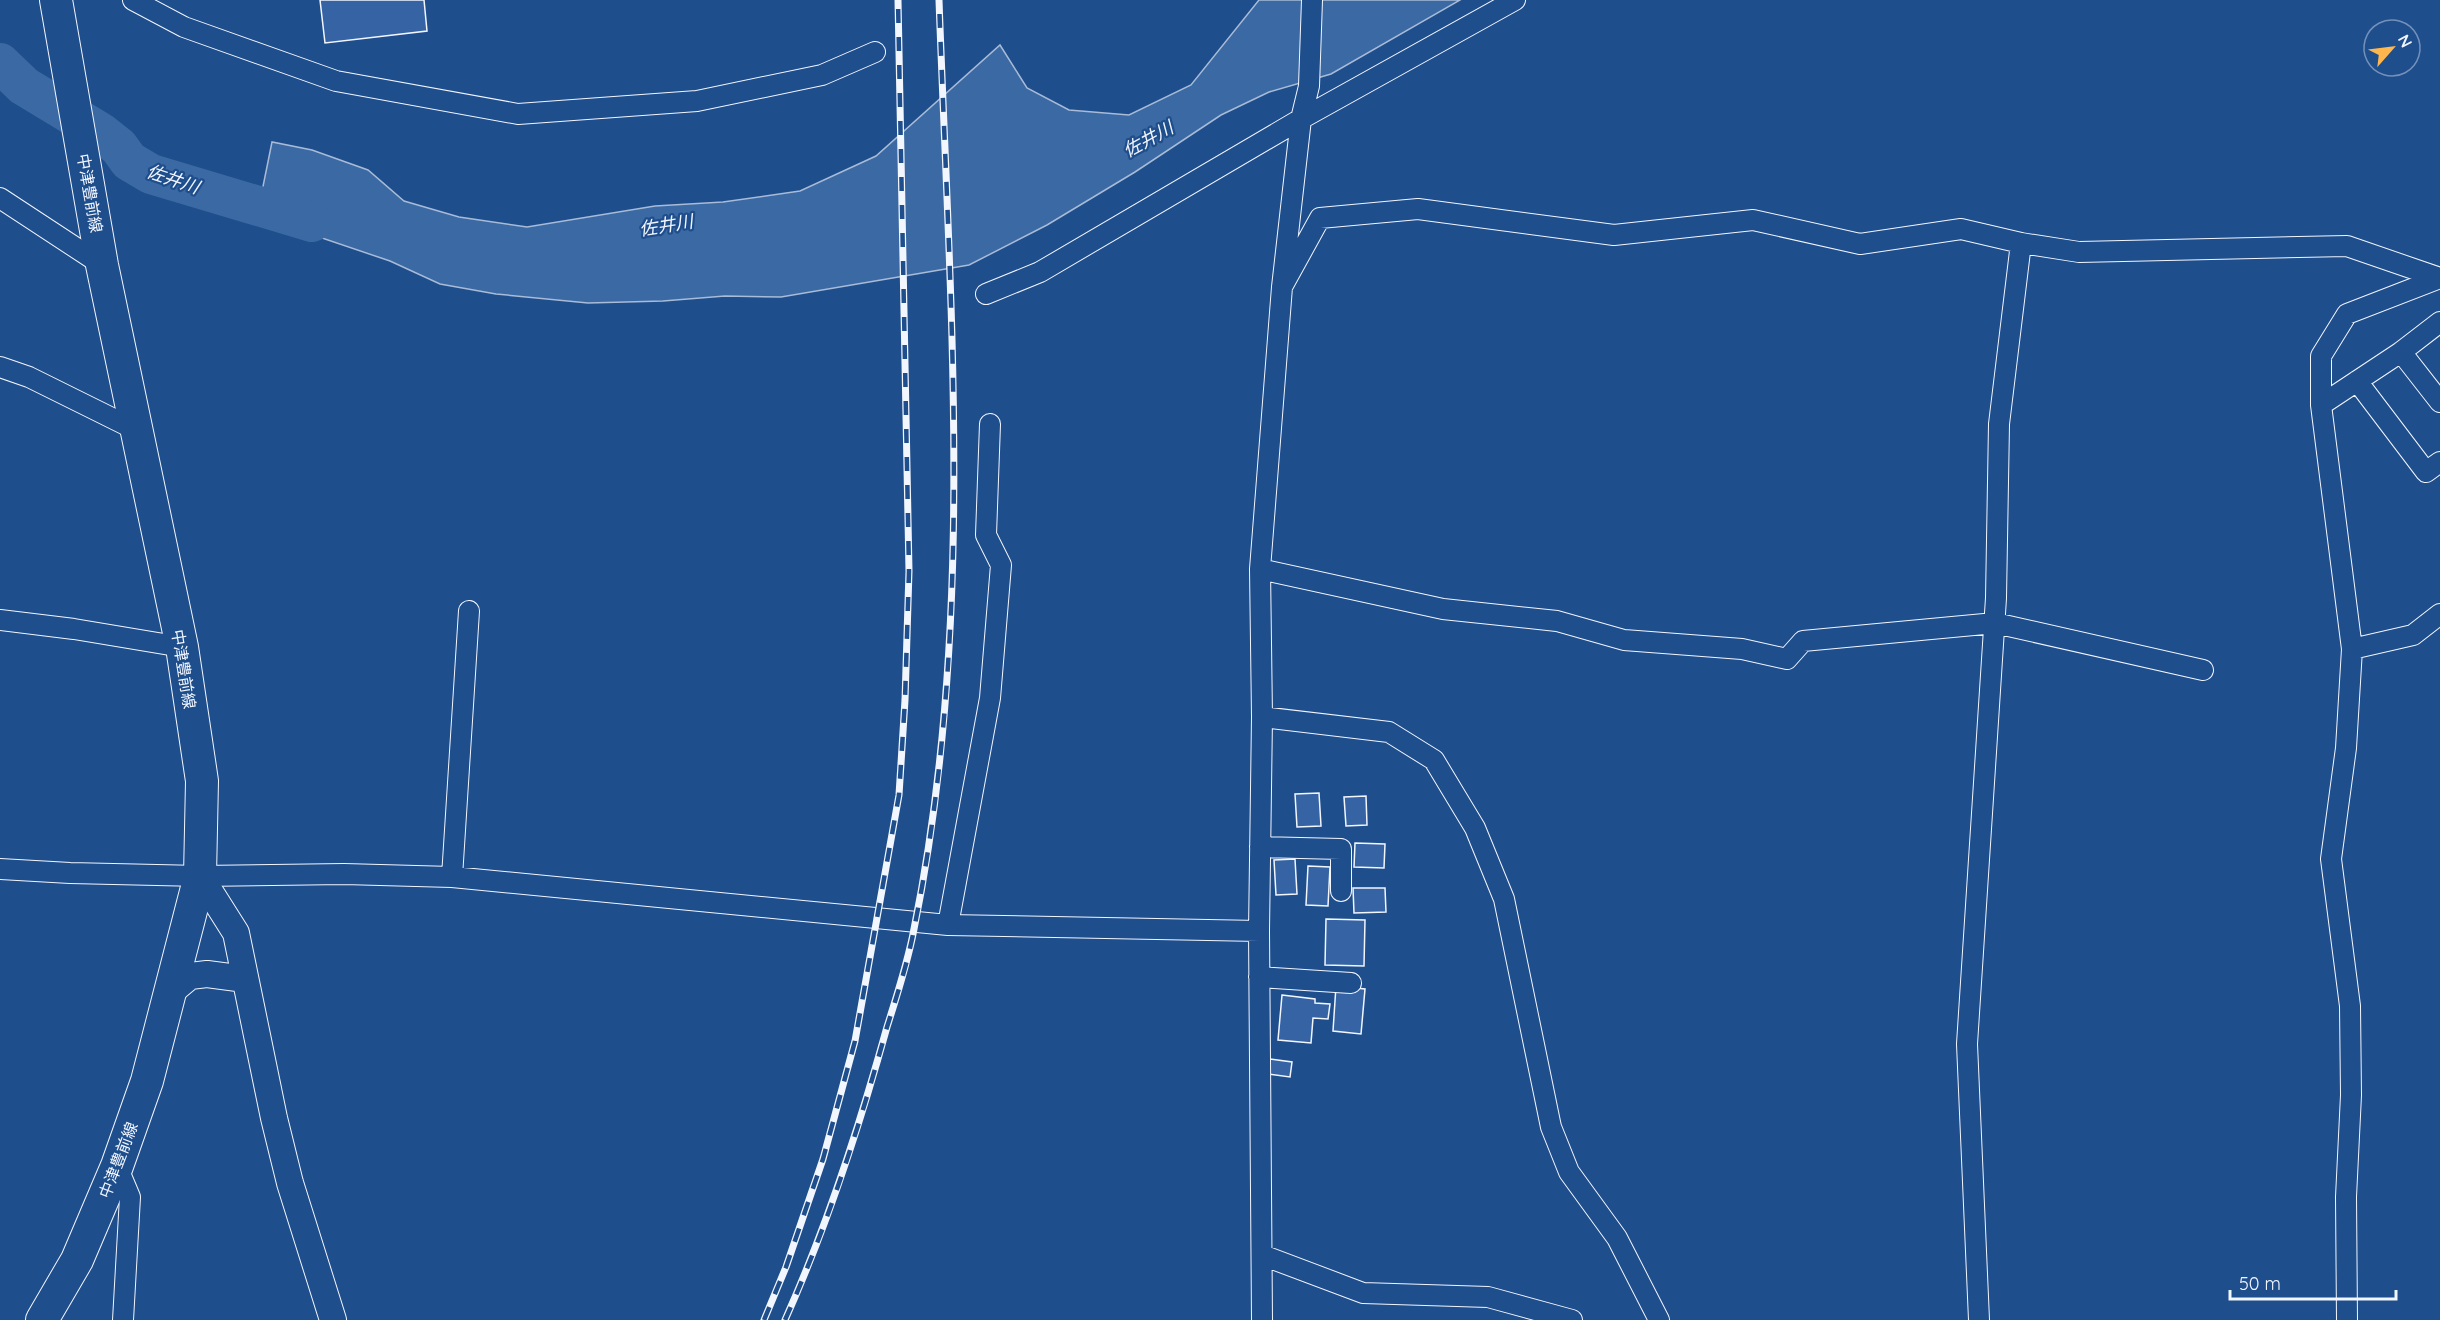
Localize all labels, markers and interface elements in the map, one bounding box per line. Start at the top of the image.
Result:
north arrow [2362,18,2422,78]
text: N [2394,31,2417,51]
water label: 佐井川 [1119,115,1179,162]
street label: 中津豊前線 [73,152,107,234]
water label: 佐井川 [144,159,204,199]
water label: 佐井川 [638,209,696,241]
street label: 中津豊前線 [168,628,200,710]
street label: 中津豊前線 [94,1119,142,1201]
scale bar [2230,1263,2396,1301]
text: 50 m [2239,1272,2281,1295]

